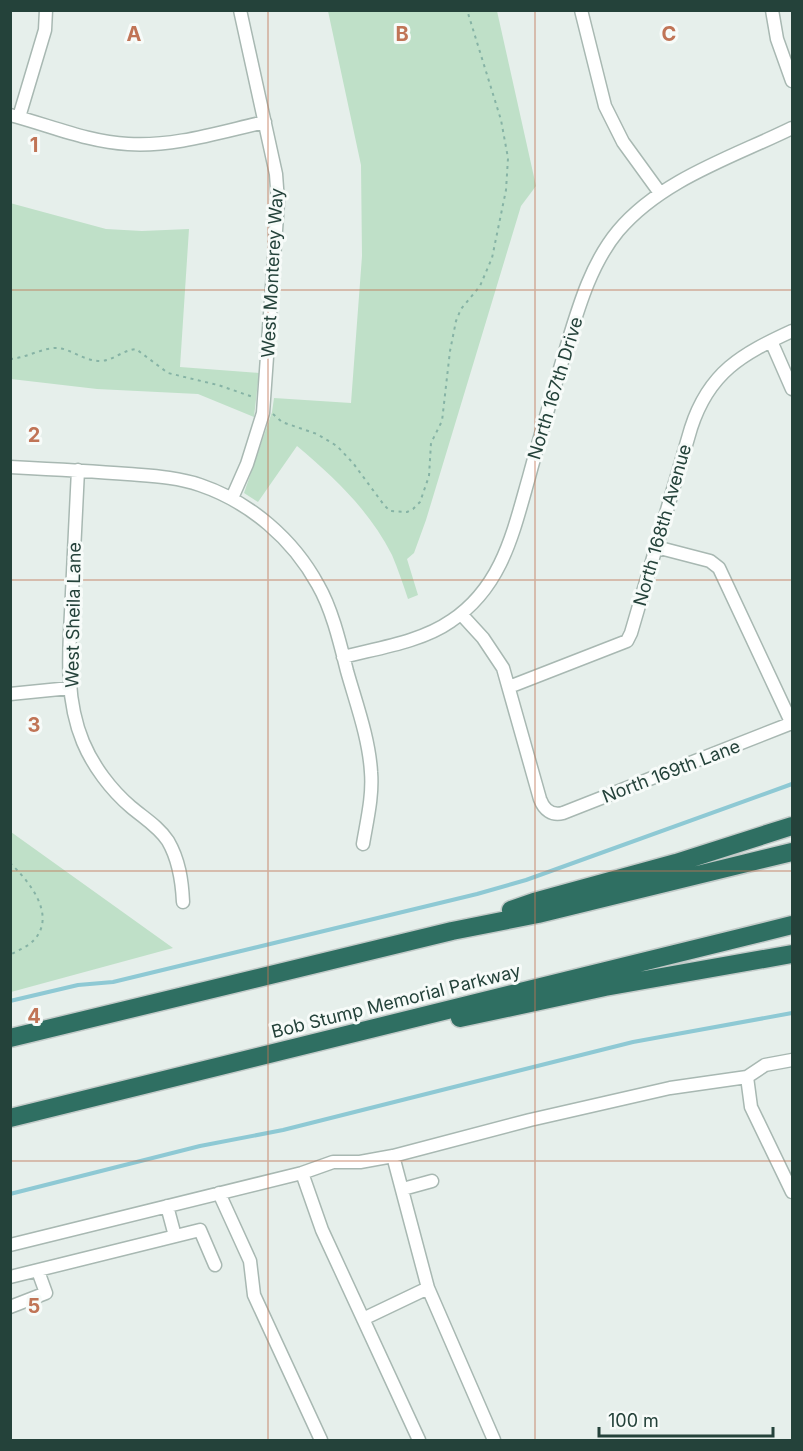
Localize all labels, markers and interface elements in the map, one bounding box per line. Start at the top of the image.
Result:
text: A [127,22,142,46]
text: B [395,22,409,46]
text: C [662,22,676,46]
text: 1 [30,133,38,157]
street label: West Monterey Way [257,187,287,359]
street label: North 167th Drive [523,314,587,462]
text: 2 [28,423,40,447]
street label: North 168th Avenue [629,442,695,608]
street label: West Sheila Lane [61,542,85,688]
text: 3 [28,713,40,737]
street label: North 169th Lane [599,735,743,807]
street label: Bob Stump Memorial Parkway [269,960,523,1042]
text: 4 [27,1004,41,1028]
text: 5 [28,1294,40,1318]
scale bar [599,1400,773,1438]
text: 100 m [608,1410,659,1431]

